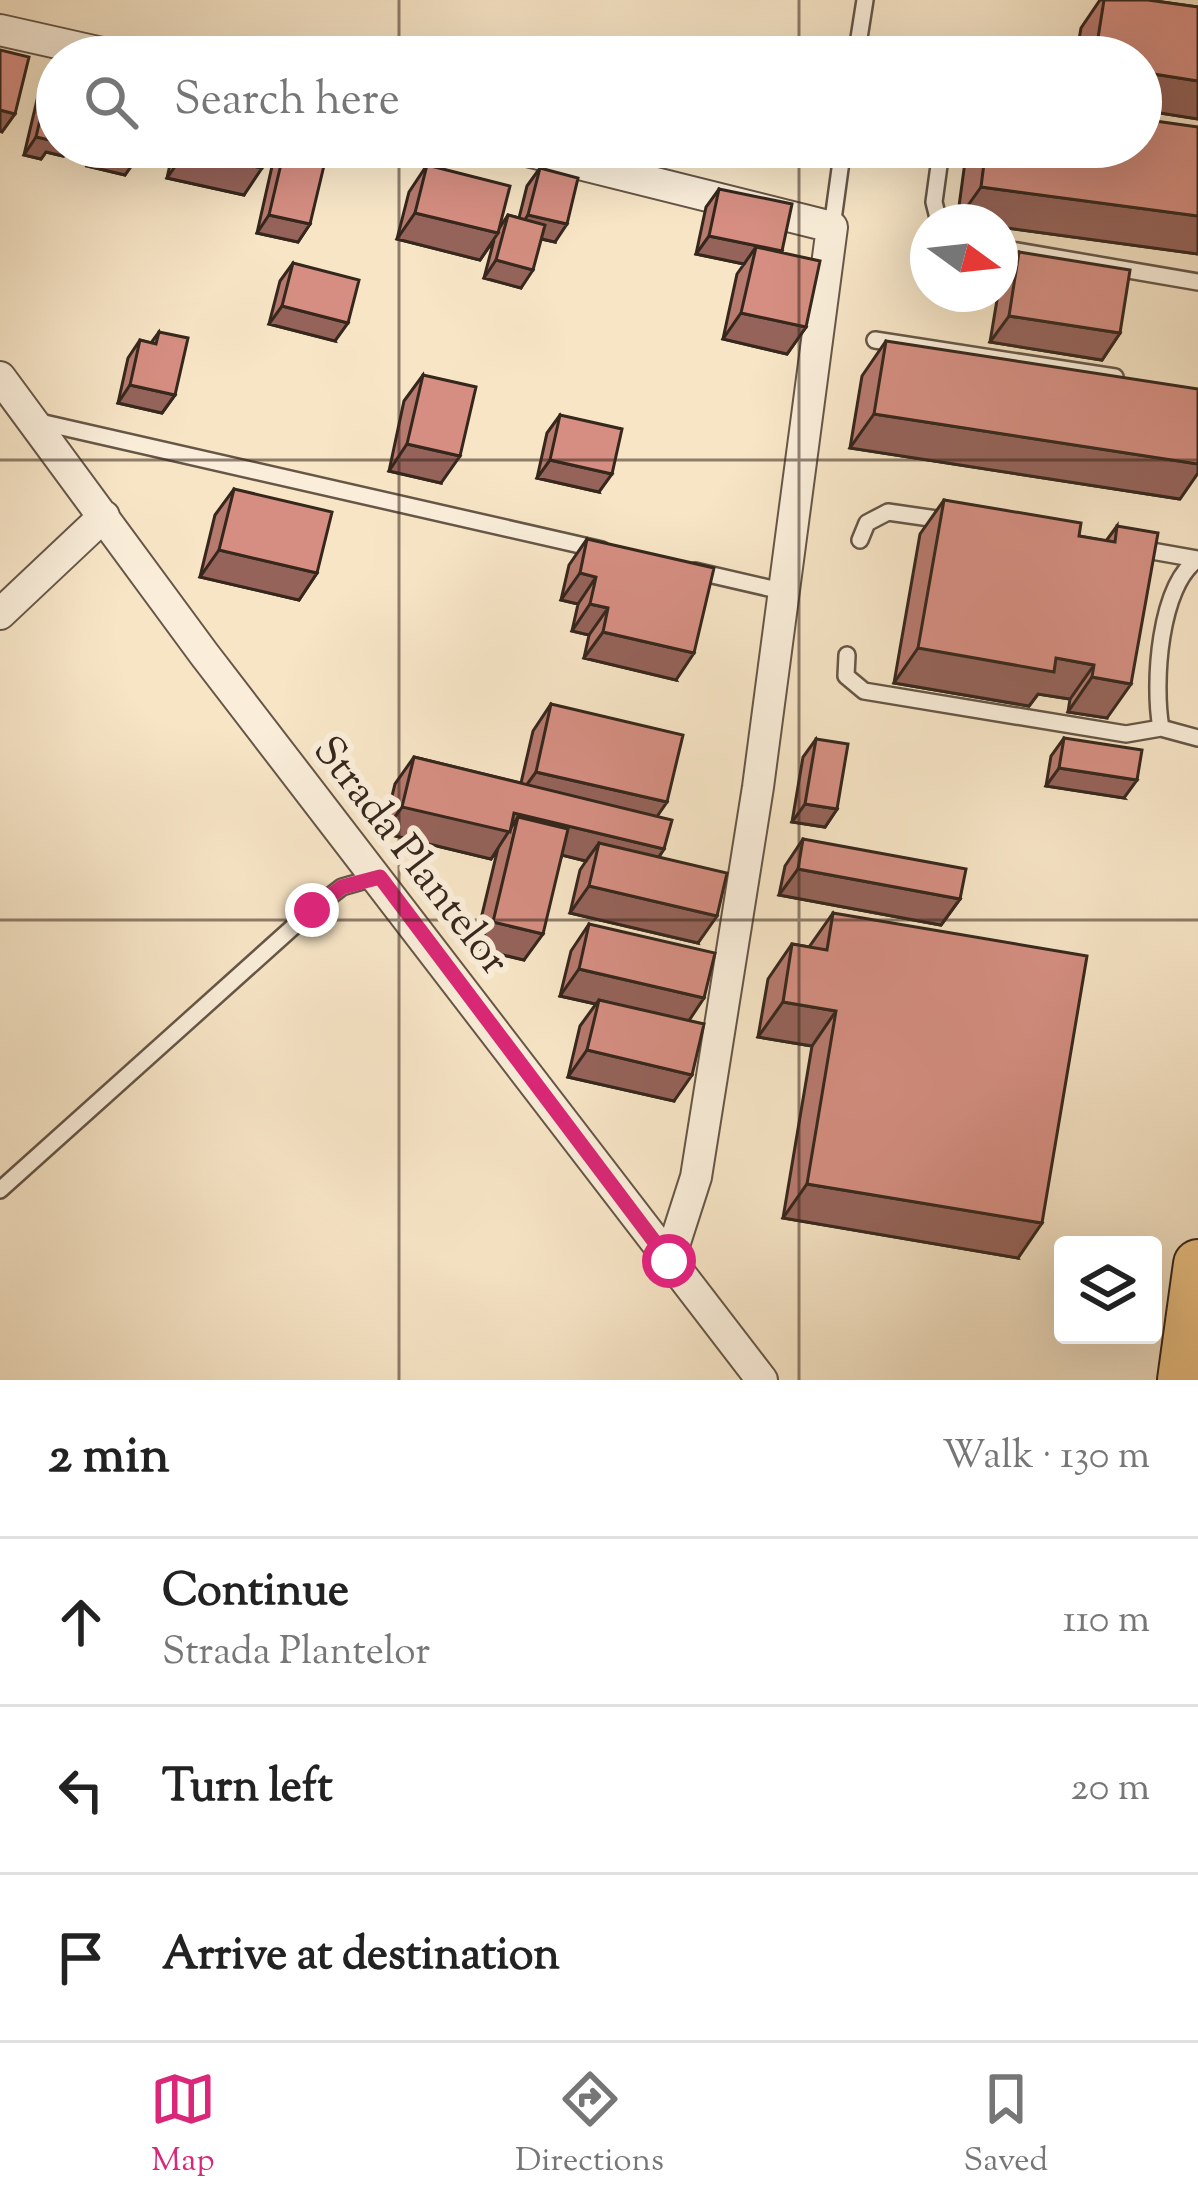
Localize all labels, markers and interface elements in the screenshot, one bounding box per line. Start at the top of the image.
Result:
search box [36,36,1162,168]
icon: search [78,69,144,135]
text: Search here [174,70,400,135]
north arrow [910,204,1018,312]
street label: Strada Plantelor [296,725,522,990]
route end [285,883,339,937]
route start [642,1234,696,1288]
map controls [1054,1236,1162,1344]
button: layers [1054,1236,1162,1344]
text: 2 min [48,1422,170,1495]
text: Walk · 130 m [942,1430,1150,1486]
text: Continue [162,1561,349,1626]
icon: ahead [48,1589,114,1655]
text: 110 m [1063,1594,1150,1650]
text: Strada Plantelor [162,1626,430,1682]
icon: left [48,1757,114,1823]
text: Turn left [162,1757,333,1822]
text: 20 m [1071,1762,1150,1818]
icon: arrive [48,1925,114,1991]
text: Arrive at destination [162,1925,560,1990]
tab: Map [150,2066,216,2186]
tab: Directions [515,2066,664,2186]
tab: Saved [964,2066,1048,2186]

